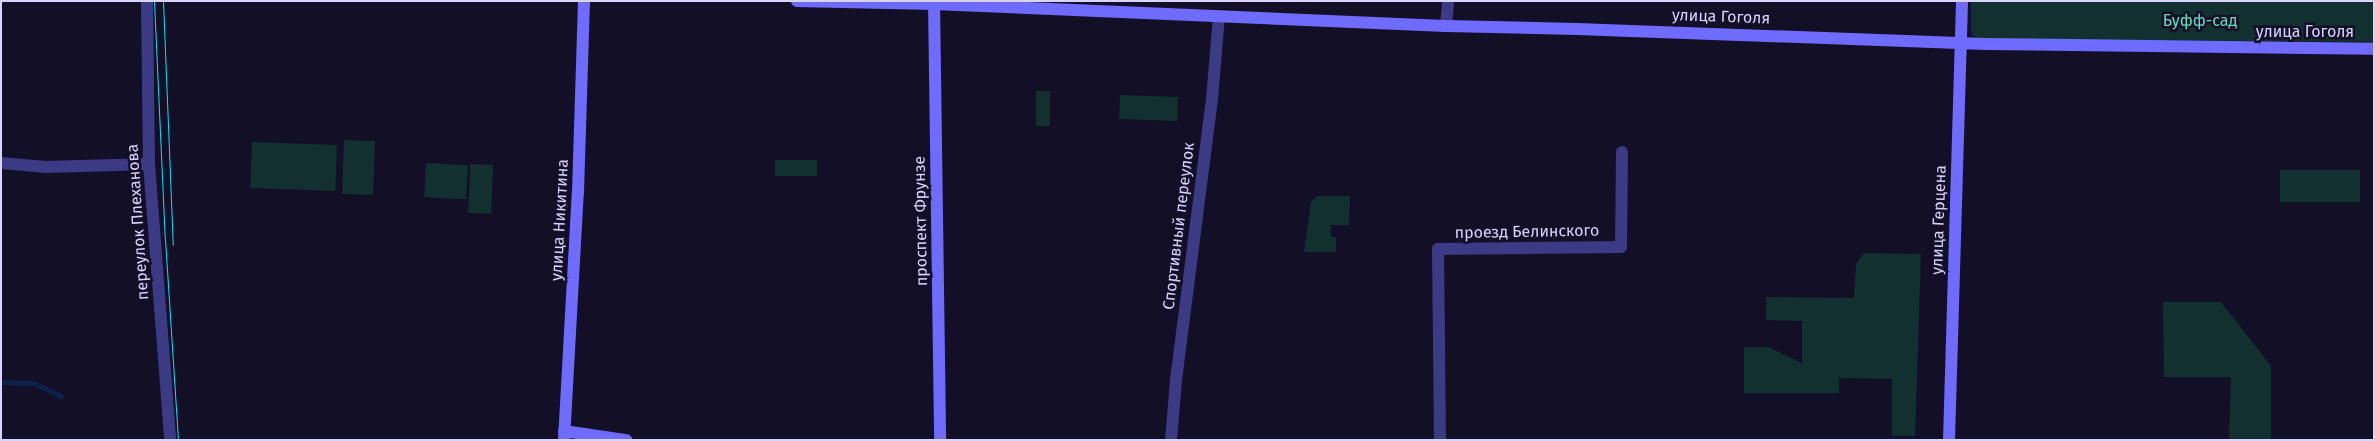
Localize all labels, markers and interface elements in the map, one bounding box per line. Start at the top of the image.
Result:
street label: улица Гоголя [1672,6,1770,28]
park label: Буфф-сад [2163,11,2237,31]
street label: улица Гоголя [2256,22,2354,42]
street label: Спортивный переулок [1159,141,1199,311]
street label: переулок Плеханова [123,143,153,301]
street label: проспект Фрунзе [910,156,932,286]
street label: улица Никитина [547,158,573,282]
street label: улица Герцена [1927,165,1951,275]
street label: проезд Белинского [1454,221,1600,243]

